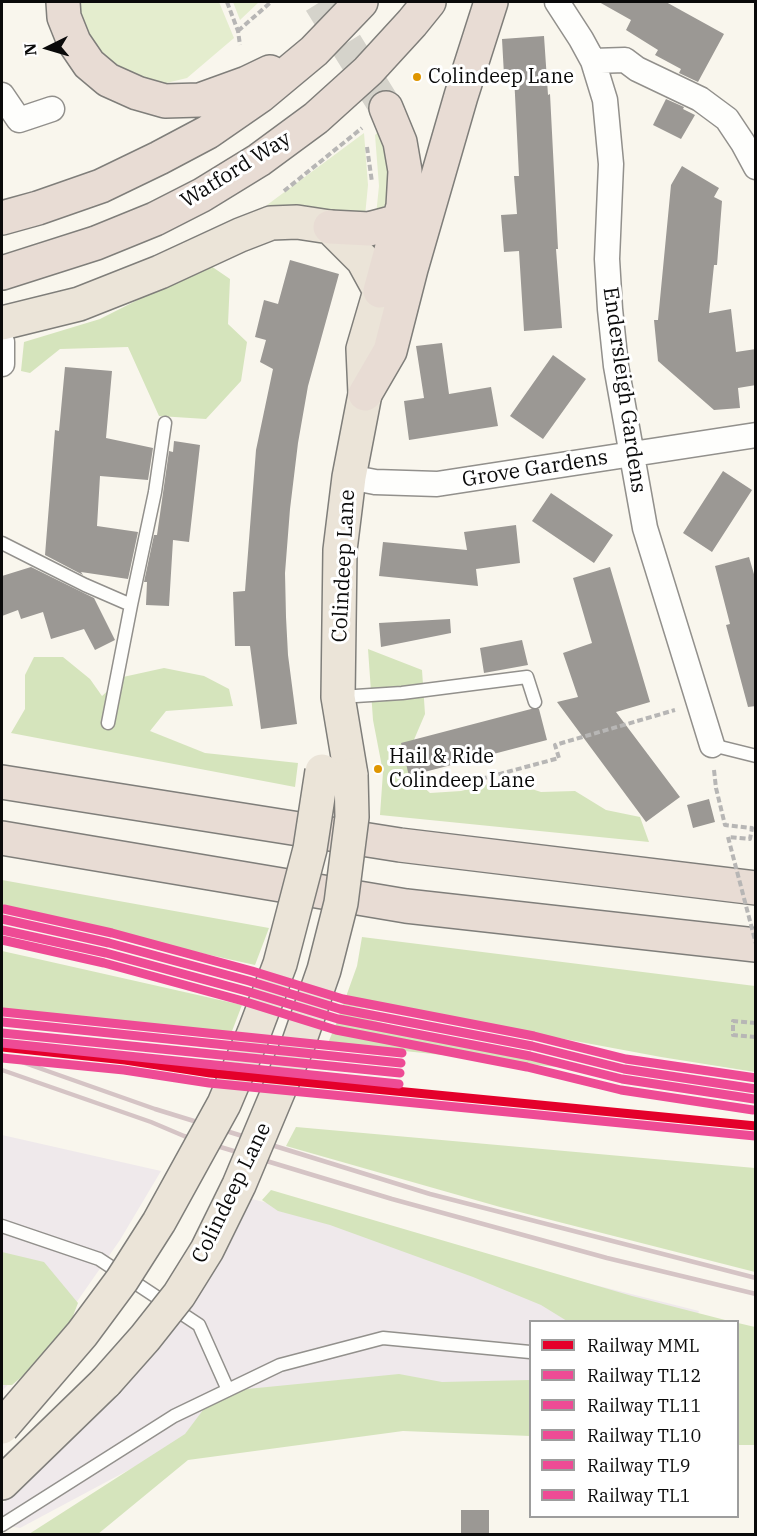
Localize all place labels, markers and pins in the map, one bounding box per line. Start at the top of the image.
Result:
place label: Colindeep Lane [428,65,574,89]
marker: Colindeep Lane [411,71,423,83]
place label: Hail & Ride Colindeep Lane [389,745,535,792]
marker: Hail & Ride Colindeep Lane [372,763,384,775]

